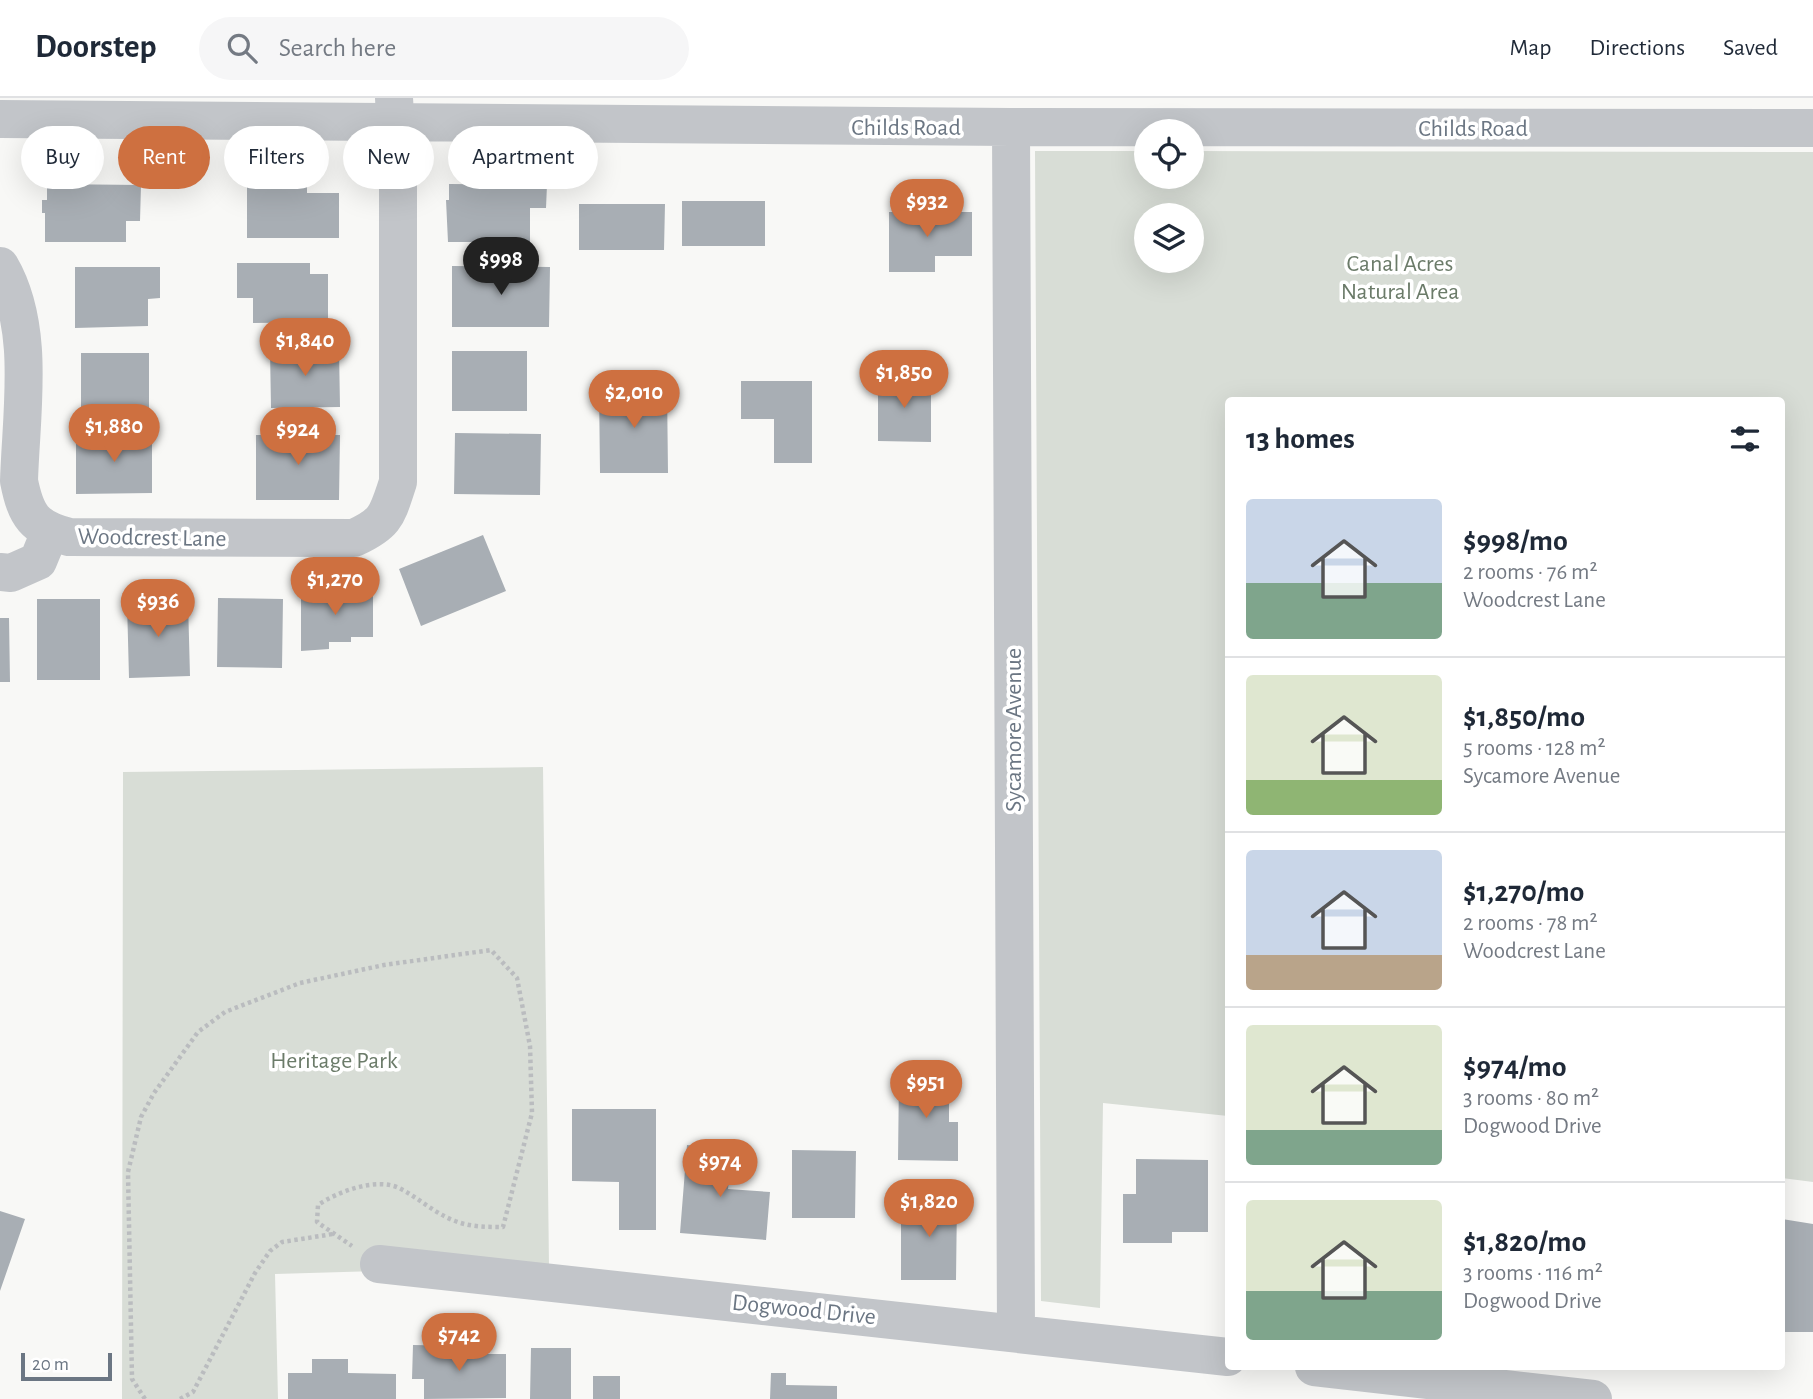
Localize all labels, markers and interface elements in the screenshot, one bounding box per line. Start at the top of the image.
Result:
search box [199,17,689,80]
icon: search [223,29,261,67]
text: Doorstep [35,31,157,64]
text: Search here [279,35,396,61]
text: Map [1509,36,1551,60]
text: Directions [1589,36,1685,60]
text: Saved [1723,36,1778,60]
street label: Childs Road [851,116,961,140]
street label: Childs Road [1418,117,1528,141]
map controls [1134,119,1204,273]
button: locate [1134,119,1204,189]
chip: Buy [21,126,104,189]
chip: Rent [118,126,210,189]
chip: Filters [224,126,329,189]
chip: New [343,126,434,189]
chip: Apartment [448,126,598,189]
pin: $932 [886,180,968,239]
text: $932 [906,190,948,213]
button: layers [1134,203,1204,273]
pin: $998 [460,238,542,297]
text: $998 [479,248,523,271]
park label: Canal Acres Natural Area [1341,252,1459,304]
pin: $1,840 [248,318,362,378]
text: $1,840 [276,329,334,352]
pin: $1,850 [847,350,961,410]
text: $1,850 [875,361,933,384]
pin: $2,010 [577,370,691,430]
text: $2,010 [605,381,663,404]
pin: $1,880 [57,404,171,464]
pin: $924 [257,408,339,467]
text: $1,880 [85,415,143,438]
text: $924 [276,418,320,441]
icon: filters [1726,420,1764,458]
text: 13 homes [1246,424,1355,454]
street label: Woodcrest Lane [77,525,227,551]
text: $998/mo [1463,526,1568,556]
icon: home [1302,527,1386,611]
pin: $1,270 [278,558,392,617]
text: 2 rooms · 76 m² [1463,561,1597,584]
text: $1,270 [307,568,363,591]
pin: $936 [117,580,199,639]
text: Woodcrest Lane [1463,589,1606,612]
text: $936 [137,590,179,613]
street label: Sycamore Avenue [1002,648,1026,812]
text: $1,850/mo [1463,702,1585,732]
icon: home [1302,703,1386,787]
text: 5 rooms · 128 m² [1463,737,1605,760]
text: Sycamore Avenue [1463,765,1620,788]
text: $1,270/mo [1463,877,1584,907]
icon: home [1302,878,1386,962]
text: 2 rooms · 78 m² [1463,912,1598,935]
text: Woodcrest Lane [1463,940,1606,963]
park label: Heritage Park [270,1049,398,1073]
text: $974/mo [1463,1052,1567,1082]
icon: home [1302,1053,1386,1137]
pin: $951 [885,1060,967,1120]
text: $951 [906,1071,946,1094]
text: 3 rooms · 80 m² [1463,1087,1599,1110]
text: Dogwood Drive [1463,1115,1602,1138]
pin: $974 [679,1140,761,1199]
text: $974 [699,1150,741,1173]
pin: $1,820 [872,1180,986,1239]
text: $1,820 [900,1190,958,1213]
text: $1,820/mo [1463,1227,1586,1257]
icon: home [1302,1228,1386,1312]
text: 3 rooms · 116 m² [1463,1262,1603,1285]
street label: Dogwood Drive [731,1290,877,1329]
text: Dogwood Drive [1463,1290,1602,1313]
pin: $742 [418,1314,500,1373]
text: $742 [438,1324,480,1347]
scale bar [21,1350,112,1382]
text: 20 m [32,1355,69,1374]

